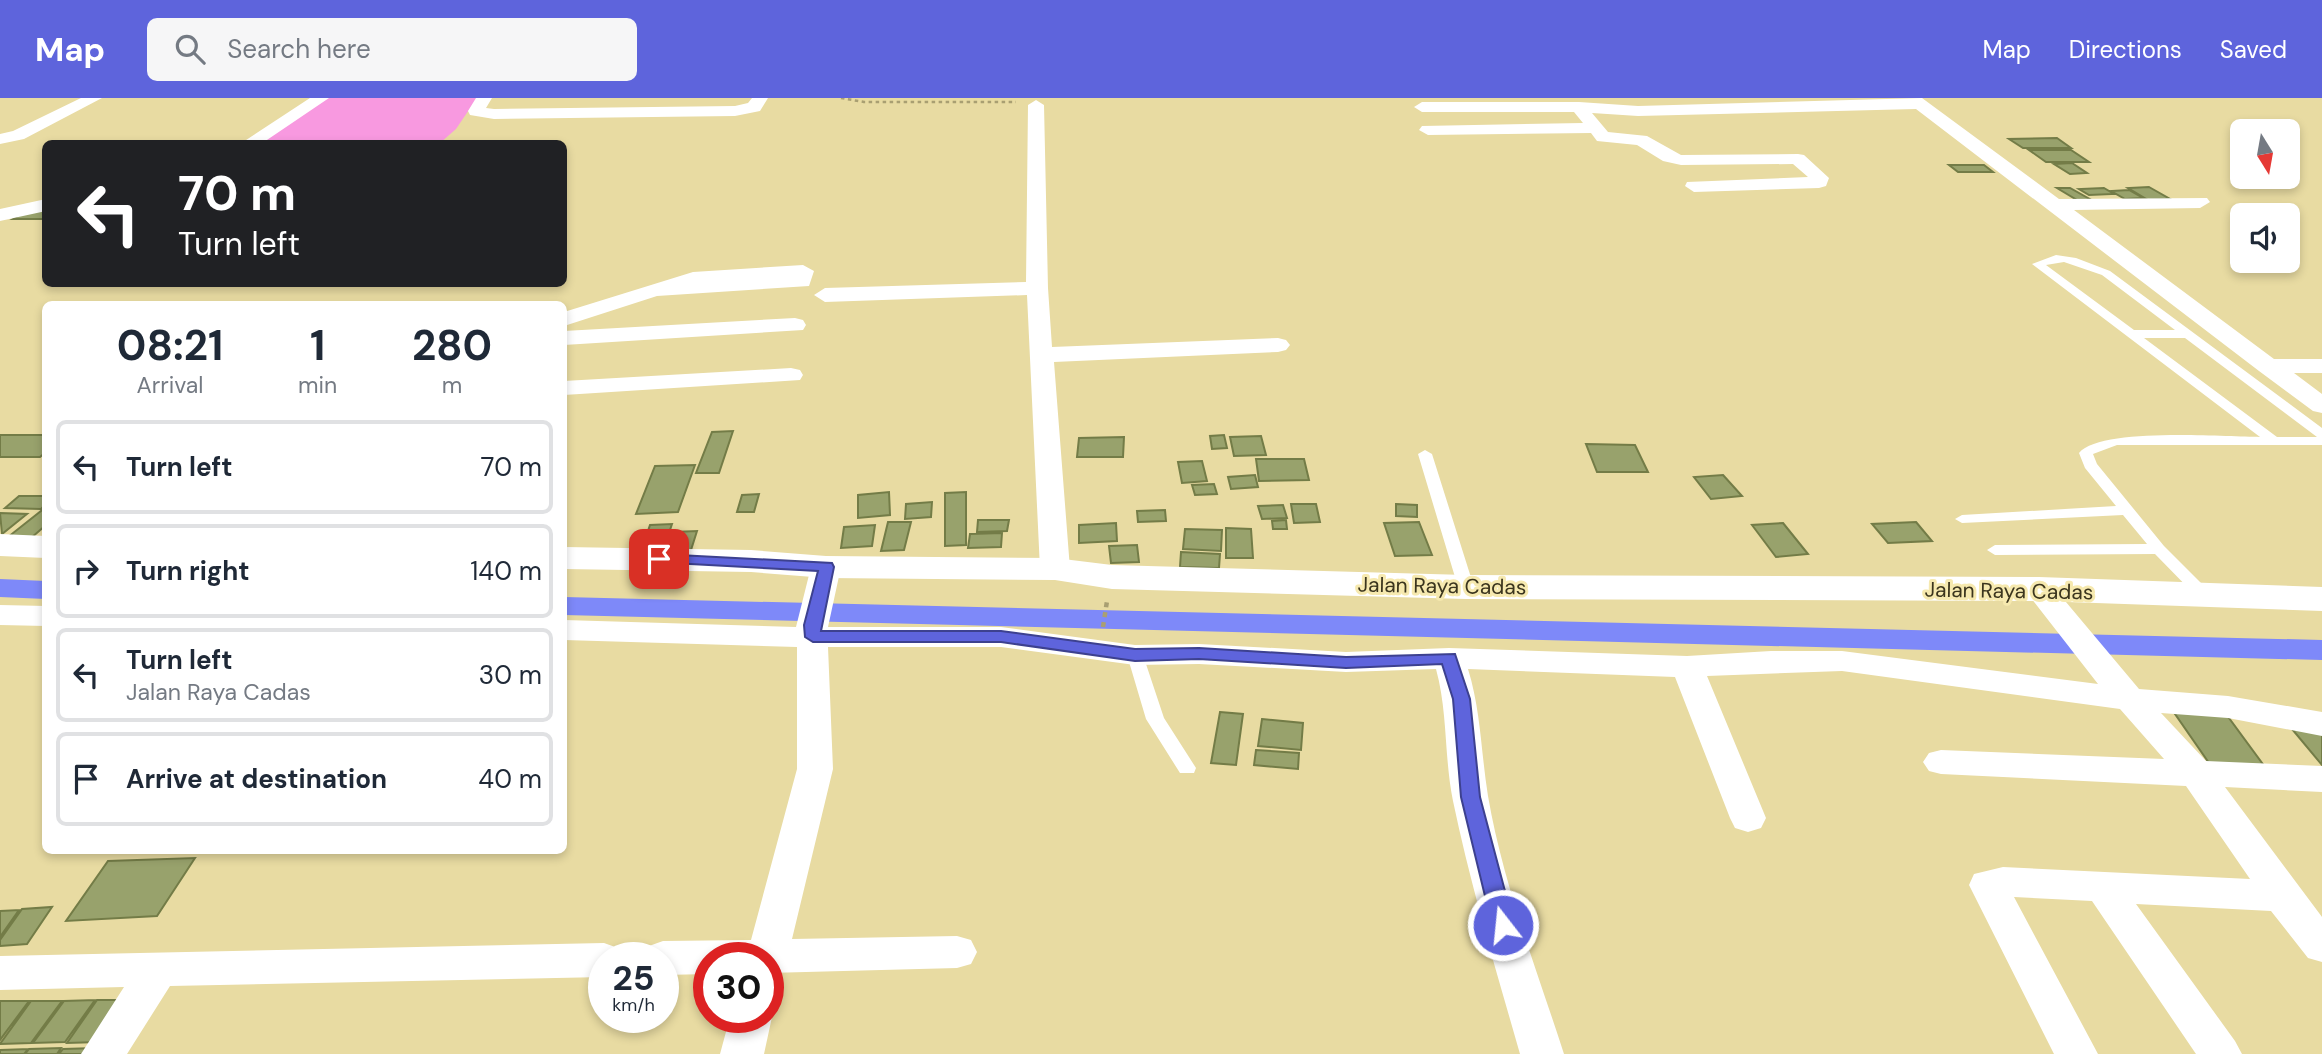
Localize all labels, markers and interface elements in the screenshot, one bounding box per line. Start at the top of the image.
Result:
search box [147,18,637,81]
text: Map [35,28,105,71]
icon: search [171,30,209,68]
text: Search here [227,32,371,66]
text: Map [1983,34,2031,65]
text: Directions [2069,34,2182,65]
text: Saved [2220,34,2287,65]
north arrow [2230,119,2300,189]
map controls [2230,119,2300,273]
text: 70 m [178,161,296,225]
icon: left [63,168,154,259]
button: sound [2230,203,2300,273]
text: Turn left [178,223,300,265]
text: 08:21 [117,318,223,373]
text: 1 [310,318,325,373]
text: 280 [412,318,492,373]
text: Arrival [137,370,204,400]
text: min [298,370,337,400]
text: m [442,370,462,400]
icon: left [67,448,105,486]
text: Turn left [126,450,233,484]
text: 70 m [481,450,542,484]
pin [629,529,689,589]
icon: arrive [640,540,678,578]
icon: right [67,552,105,590]
text: Turn right [126,554,250,588]
text: 140 m [470,554,542,588]
street label: Jalan Raya Cadas [1357,571,1527,601]
street label: Jalan Raya Cadas [1924,576,2094,606]
text: Turn left [126,643,233,677]
icon: left [67,656,105,694]
text: 30 m [479,658,542,692]
text: Jalan Raya Cadas [126,677,311,707]
icon: arrive [67,760,105,798]
text: Arrive at destination [126,762,387,796]
text: 40 m [478,762,542,796]
position arrow [1466,888,1540,962]
speed limit sign: 30 [693,942,784,1033]
text: 25 [613,955,654,1001]
text: km/h [612,993,655,1017]

